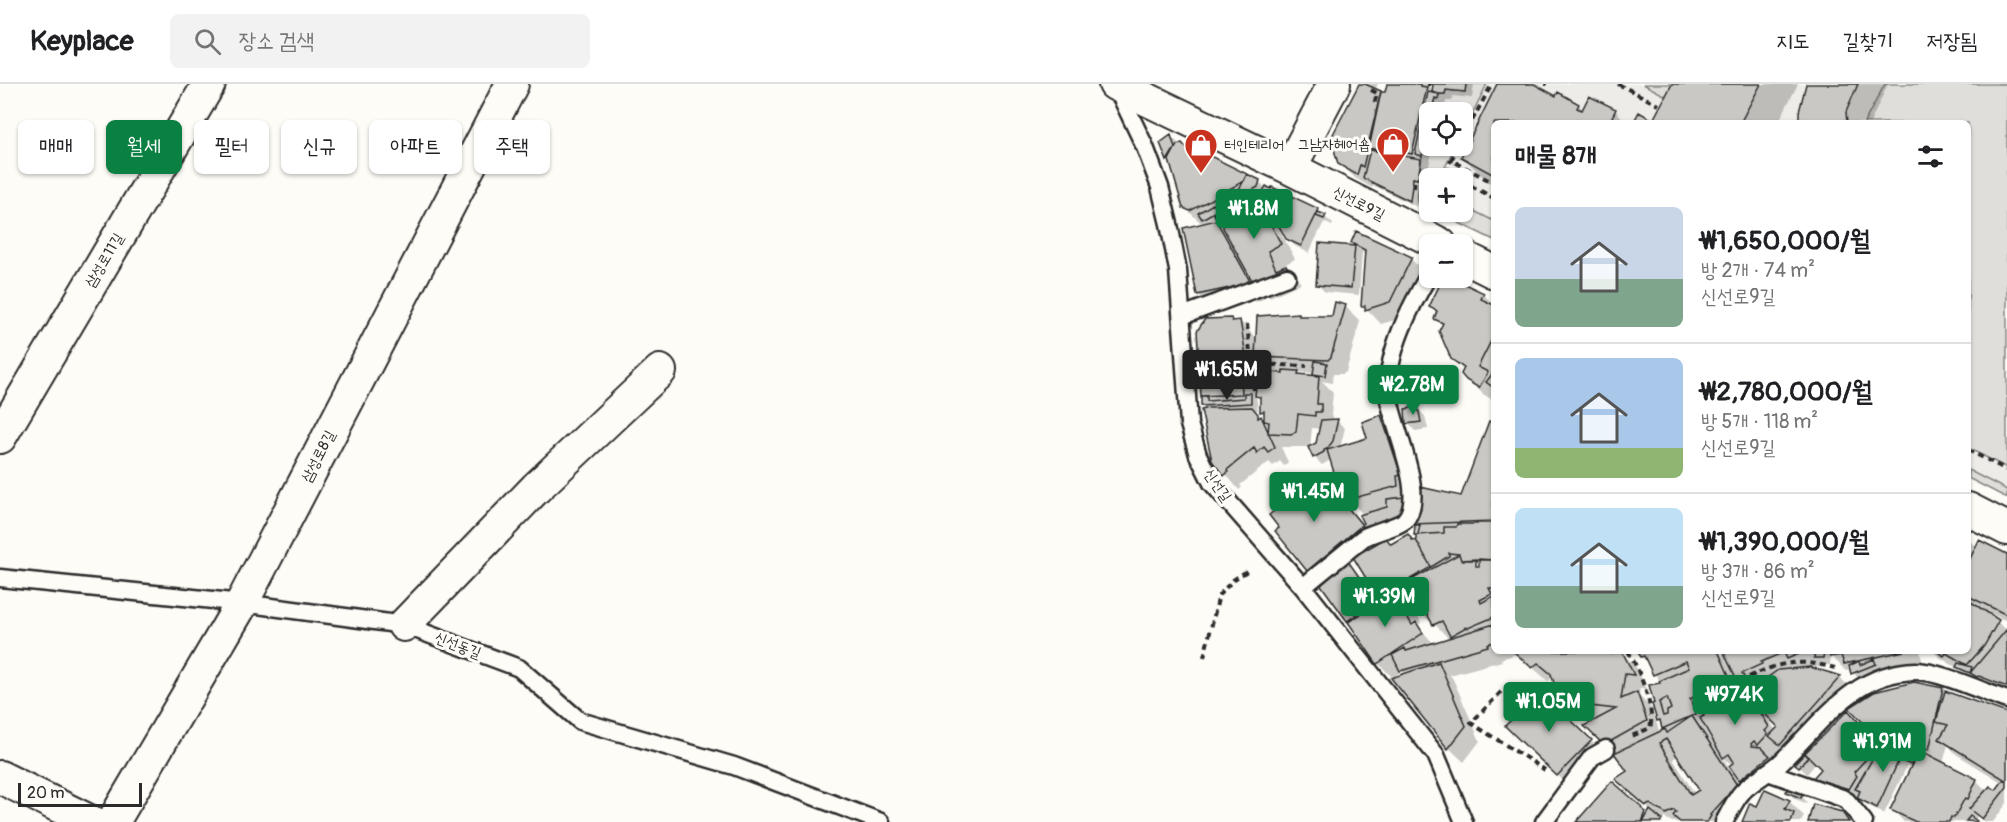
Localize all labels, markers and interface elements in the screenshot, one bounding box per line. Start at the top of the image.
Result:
search box [170,14,590,68]
text: Keyplace [30,24,134,59]
icon: search [191,25,224,58]
text: 장소 검색 [239,27,314,55]
text: 지도 [1776,28,1810,55]
text: 길찾기 [1843,28,1893,55]
text: 저장됨 [1926,28,1977,55]
map controls [1419,102,1473,288]
button: locate [1419,102,1473,156]
chip: 매매 [18,120,94,174]
chip: 월세 [106,120,182,174]
chip: 필터 [194,120,269,174]
chip: 신규 [281,120,357,174]
chip: 아파트 [369,120,462,174]
chip: 주택 [474,120,550,174]
shop icon: 그남자헤어숍 [1375,126,1411,173]
shop icon: 터인테리어 [1183,127,1219,174]
place label: 그남자헤어숍 [1298,135,1370,154]
place label: 터인테리어 [1224,136,1284,155]
text: 매물 8개 [1515,140,1597,172]
icon: filters [1914,140,1947,173]
button: + [1419,168,1473,222]
street label: 신선로9길 [1330,182,1388,225]
pin: ₩1.8M [1212,189,1296,240]
text: ₩1.8M [1230,196,1278,221]
text: ₩1,650,000/월 [1701,225,1871,257]
street label: 삼성로11길 [81,230,128,291]
icon: home [1563,231,1635,303]
button: − [1419,234,1473,288]
text: 방 2개 · 74 m² [1701,258,1815,283]
text: 신선로9길 [1701,284,1776,309]
pin: ₩1.65M [1178,350,1276,401]
text: ₩1.65M [1196,357,1258,382]
pin: ₩2.78M [1364,365,1462,416]
text: ₩2.78M [1382,372,1444,397]
text: ₩2,780,000/월 [1701,376,1873,408]
icon: home [1563,382,1635,454]
text: 방 5개 · 118 m² [1701,409,1818,434]
street label: 삼성로8길 [297,427,340,485]
text: 신선로9길 [1701,435,1776,460]
street label: 신선길 [1199,465,1236,506]
pin: ₩1.45M [1265,472,1363,523]
text: ₩1.45M [1283,479,1345,504]
text: ₩1,390,000/월 [1701,526,1869,558]
icon: home [1563,532,1635,604]
text: 방 3개 · 86 m² [1701,559,1815,584]
pin: ₩1.39M [1336,577,1434,628]
text: ₩1.39M [1355,584,1415,609]
text: 신선로9길 [1701,585,1776,610]
street label: 신선동길 [432,628,484,663]
pin: ₩974K [1693,675,1777,726]
pin: ₩1.05M [1500,682,1598,733]
text: ₩974K [1707,682,1763,707]
text: ₩1.05M [1517,689,1581,714]
pin: ₩1.91M [1834,722,1932,773]
text: ₩1.91M [1855,729,1911,754]
scale bar [18,780,142,808]
text: 20 m [27,783,65,803]

